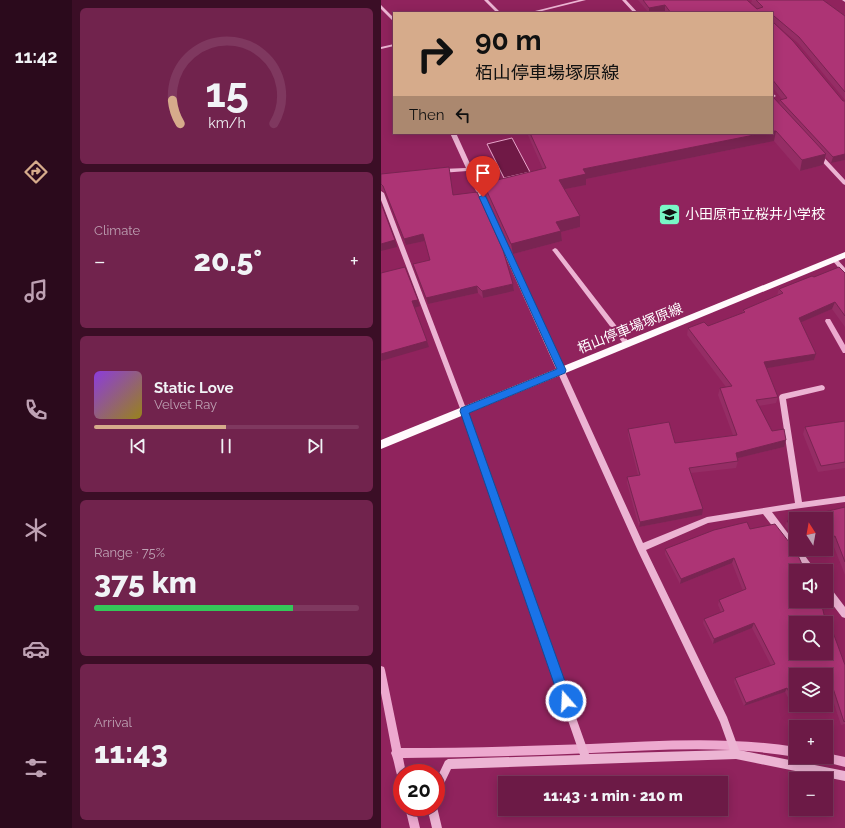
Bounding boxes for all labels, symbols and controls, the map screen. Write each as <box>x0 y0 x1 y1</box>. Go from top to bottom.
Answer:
text: 90 m <box>475 24 541 57</box>
icon: right <box>409 28 461 80</box>
text: 11:42 <box>15 46 57 67</box>
text: 栢山停車場塚原線 <box>475 62 619 83</box>
text: 15 <box>205 68 248 117</box>
icon: left <box>452 104 474 126</box>
text: Then <box>409 106 444 124</box>
text: km/h <box>208 115 245 131</box>
pin <box>466 156 500 197</box>
icon: directions <box>22 158 50 186</box>
icon: arrive <box>472 162 494 184</box>
school or university icon: 小田原市立桜井小学校 <box>657 201 683 227</box>
place label: 小田原市立桜井小学校 <box>685 206 825 222</box>
text: Climate <box>94 223 140 238</box>
text: 20.5° <box>194 243 262 278</box>
text: − <box>94 248 106 274</box>
text: + <box>350 248 359 274</box>
icon: music <box>22 277 50 305</box>
street label: 栢山停車場塚原線 <box>575 300 685 356</box>
text: Static Love <box>154 379 233 397</box>
icon: phone <box>22 396 50 424</box>
text: Velvet Ray <box>154 397 217 412</box>
icon: previous <box>127 435 149 457</box>
icon: pause <box>215 435 237 457</box>
icon: next <box>304 435 326 457</box>
north arrow <box>789 512 833 556</box>
map controls <box>789 512 833 816</box>
icon: climate <box>22 516 50 544</box>
text: Range · 75% <box>94 545 165 560</box>
button: sound <box>789 564 833 608</box>
text: 375 km <box>94 565 197 600</box>
button: search <box>789 616 833 660</box>
icon: car <box>22 635 50 663</box>
button: layers <box>789 668 833 712</box>
position arrow <box>545 680 587 722</box>
text: Arrival <box>94 715 132 730</box>
button: + <box>789 720 833 764</box>
text: 11:43 <box>94 735 168 770</box>
icon: filters <box>22 754 50 782</box>
speed limit sign: 20 <box>393 764 445 816</box>
button: − <box>789 772 833 816</box>
text: 11:43 · 1 min · 210 m <box>543 787 683 805</box>

